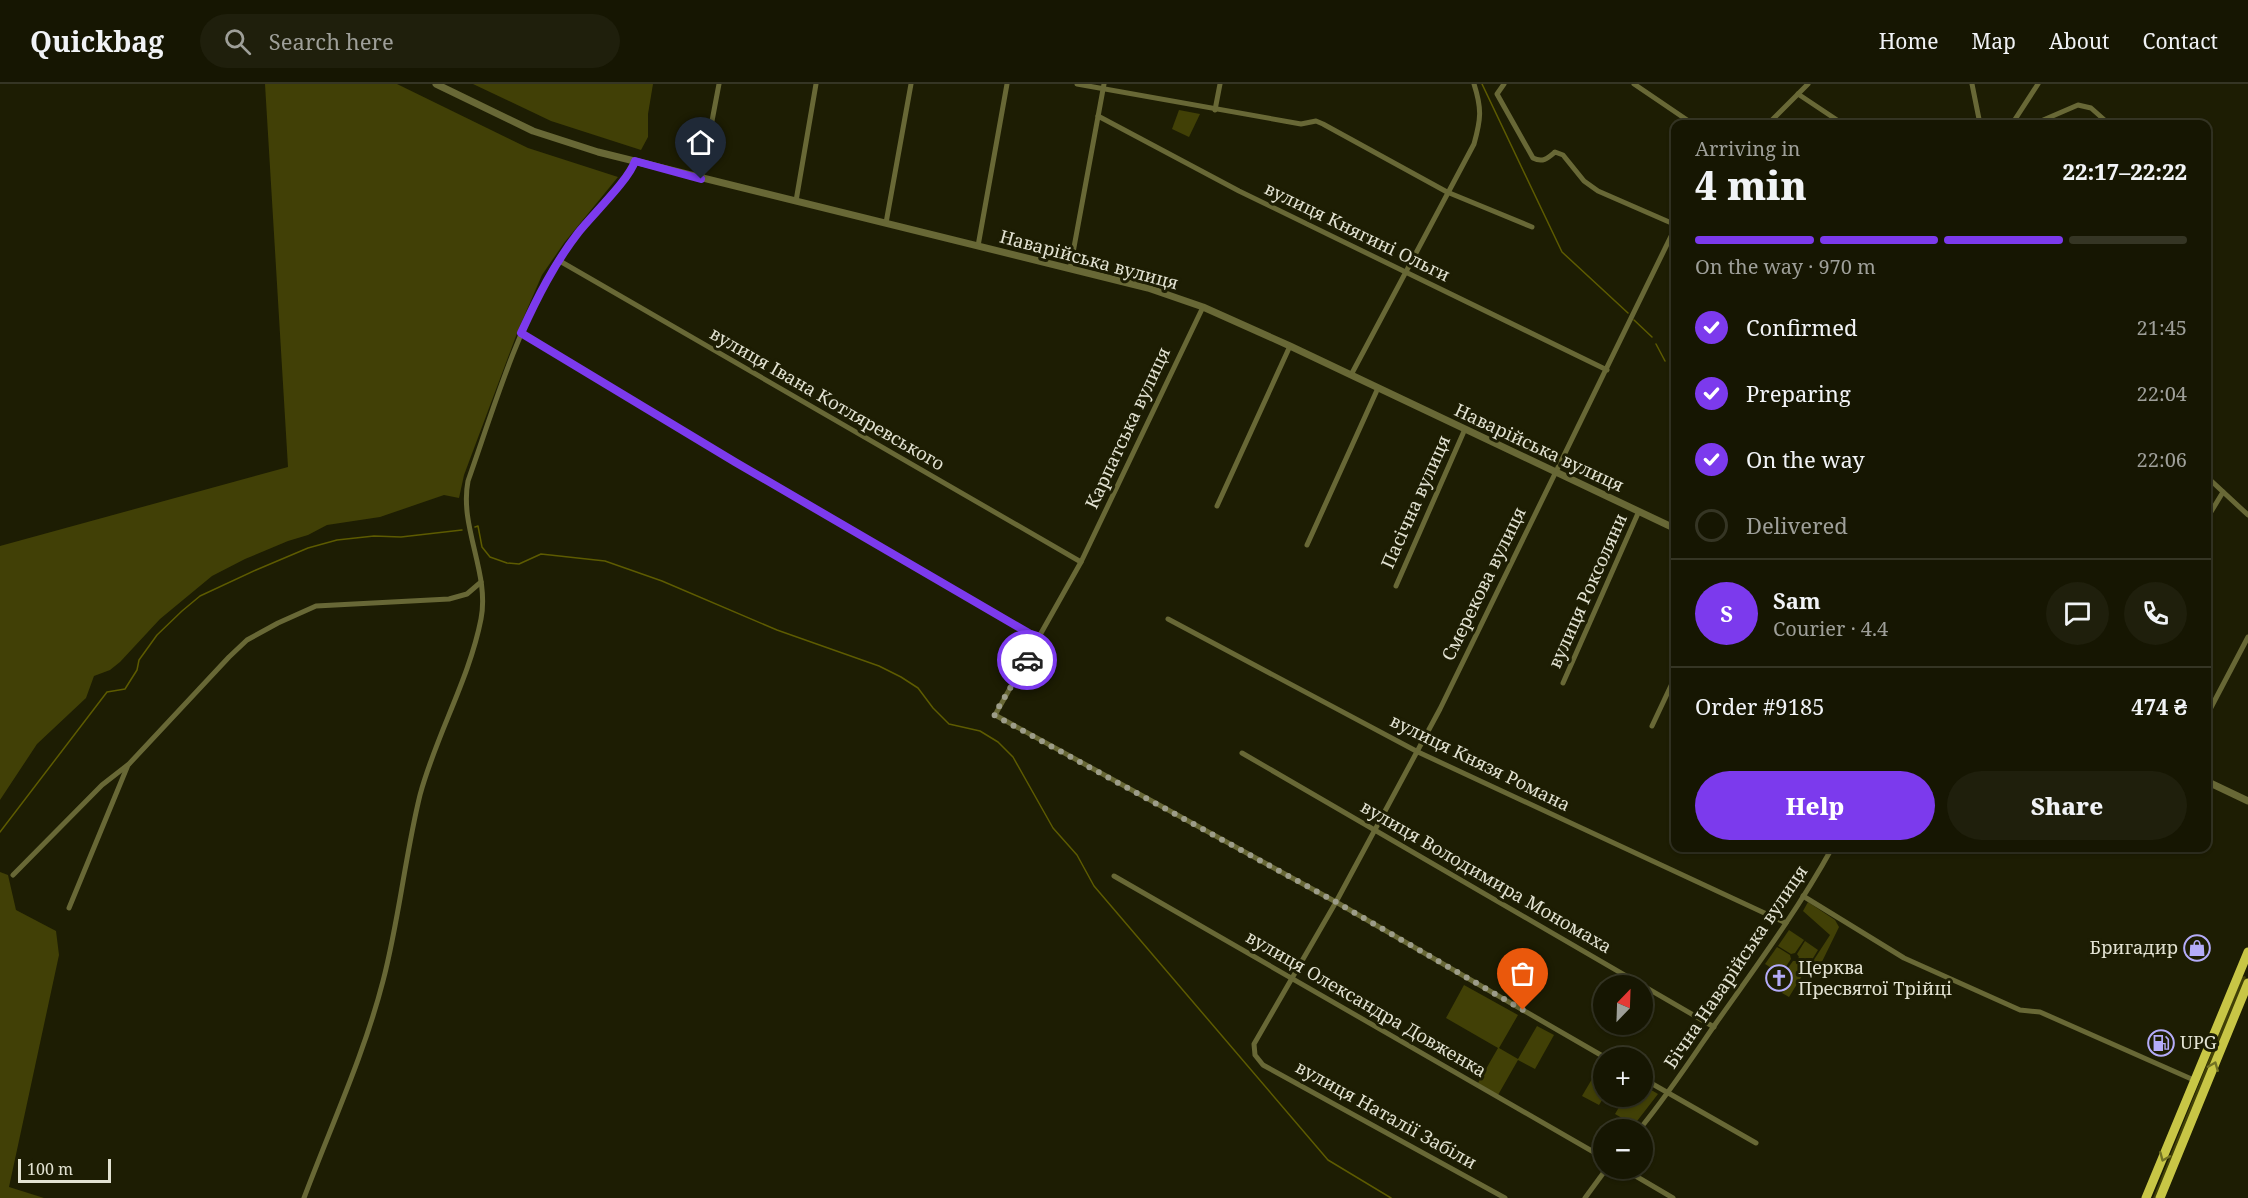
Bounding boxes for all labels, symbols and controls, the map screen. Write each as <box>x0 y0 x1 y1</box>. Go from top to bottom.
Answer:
search box <box>200 14 620 68</box>
text: Quickbag <box>30 22 164 60</box>
icon: search <box>221 25 254 58</box>
text: Search here <box>269 26 394 56</box>
text: Home <box>1879 27 1939 55</box>
text: Map <box>1972 27 2016 55</box>
text: About <box>2049 27 2110 55</box>
text: Contact <box>2143 27 2218 55</box>
pin <box>675 117 726 179</box>
icon: home <box>684 126 717 159</box>
text: Arriving in <box>1695 135 1800 162</box>
text: 22:17–22:22 <box>2063 156 2187 186</box>
text: 4 min <box>1695 158 1807 211</box>
street label: вулиця Княгині Ольги <box>1261 176 1454 287</box>
street label: Наварійська вулиця <box>997 224 1181 294</box>
text: On the way · 970 m <box>1695 253 1876 280</box>
icon: check <box>1695 311 1728 344</box>
text: Confirmed <box>1746 312 1857 342</box>
text: 21:45 <box>2137 314 2187 341</box>
street label: вулиця Івана Котляревського <box>706 321 949 475</box>
street label: Карпатська вулиця <box>1079 343 1175 512</box>
icon: check <box>1695 377 1728 410</box>
text: Preparing <box>1746 378 1851 408</box>
text: 22:04 <box>2137 380 2187 407</box>
street label: Наварійська вулиця <box>1451 397 1628 497</box>
street label: Пасічна вулиця <box>1375 431 1455 572</box>
icon: check <box>1695 443 1728 476</box>
text: On the way <box>1746 444 1865 474</box>
text: 22:06 <box>2137 446 2187 473</box>
street label: Смерекова вулиця <box>1435 503 1531 664</box>
street label: вулиця Роксоляни <box>1542 509 1632 672</box>
text: Delivered <box>1746 510 1848 540</box>
button: chat <box>2046 582 2109 645</box>
button: phone <box>2124 582 2187 645</box>
text: Sam <box>1773 585 1821 615</box>
text: S <box>1720 598 1733 628</box>
text: Courier · 4.4 <box>1773 615 1888 642</box>
courier <box>997 630 1057 690</box>
icon: car <box>1011 644 1044 677</box>
text: Order #9185 <box>1695 691 1825 721</box>
text: 474 ₴ <box>2131 691 2187 721</box>
street label: вулиця Князя Романа <box>1386 708 1574 816</box>
button: Help <box>1695 771 1935 840</box>
button: Share <box>1947 771 2187 840</box>
street label: вулиця Володимира Мономаха <box>1357 794 1616 958</box>
street label: Бічна Наварійська вулиця <box>1658 860 1812 1073</box>
street label: вулиця Олександра Довженка <box>1242 924 1491 1082</box>
shop icon: Бригадир <box>2182 933 2212 963</box>
place label: Бригадир <box>2090 935 2178 959</box>
pin <box>1497 948 1548 1010</box>
place label: Церква Пресвятої Трійці <box>1798 955 1952 1000</box>
icon: bag <box>1506 957 1539 990</box>
church icon: Церква Пресвятої Трійці <box>1764 963 1794 993</box>
north arrow <box>1593 975 1653 1035</box>
map controls <box>1593 975 1653 1179</box>
fuel station icon: UPG <box>2146 1028 2176 1058</box>
place label: UPG <box>2180 1030 2217 1054</box>
button: + <box>1593 1047 1653 1107</box>
street label: вулиця Наталії Забіли <box>1292 1054 1481 1174</box>
one-way arrow <box>2207 1062 2219 1073</box>
button: − <box>1593 1119 1653 1179</box>
one-way arrow <box>2159 1151 2171 1162</box>
scale bar <box>18 1156 111 1184</box>
text: 100 m <box>27 1158 73 1180</box>

